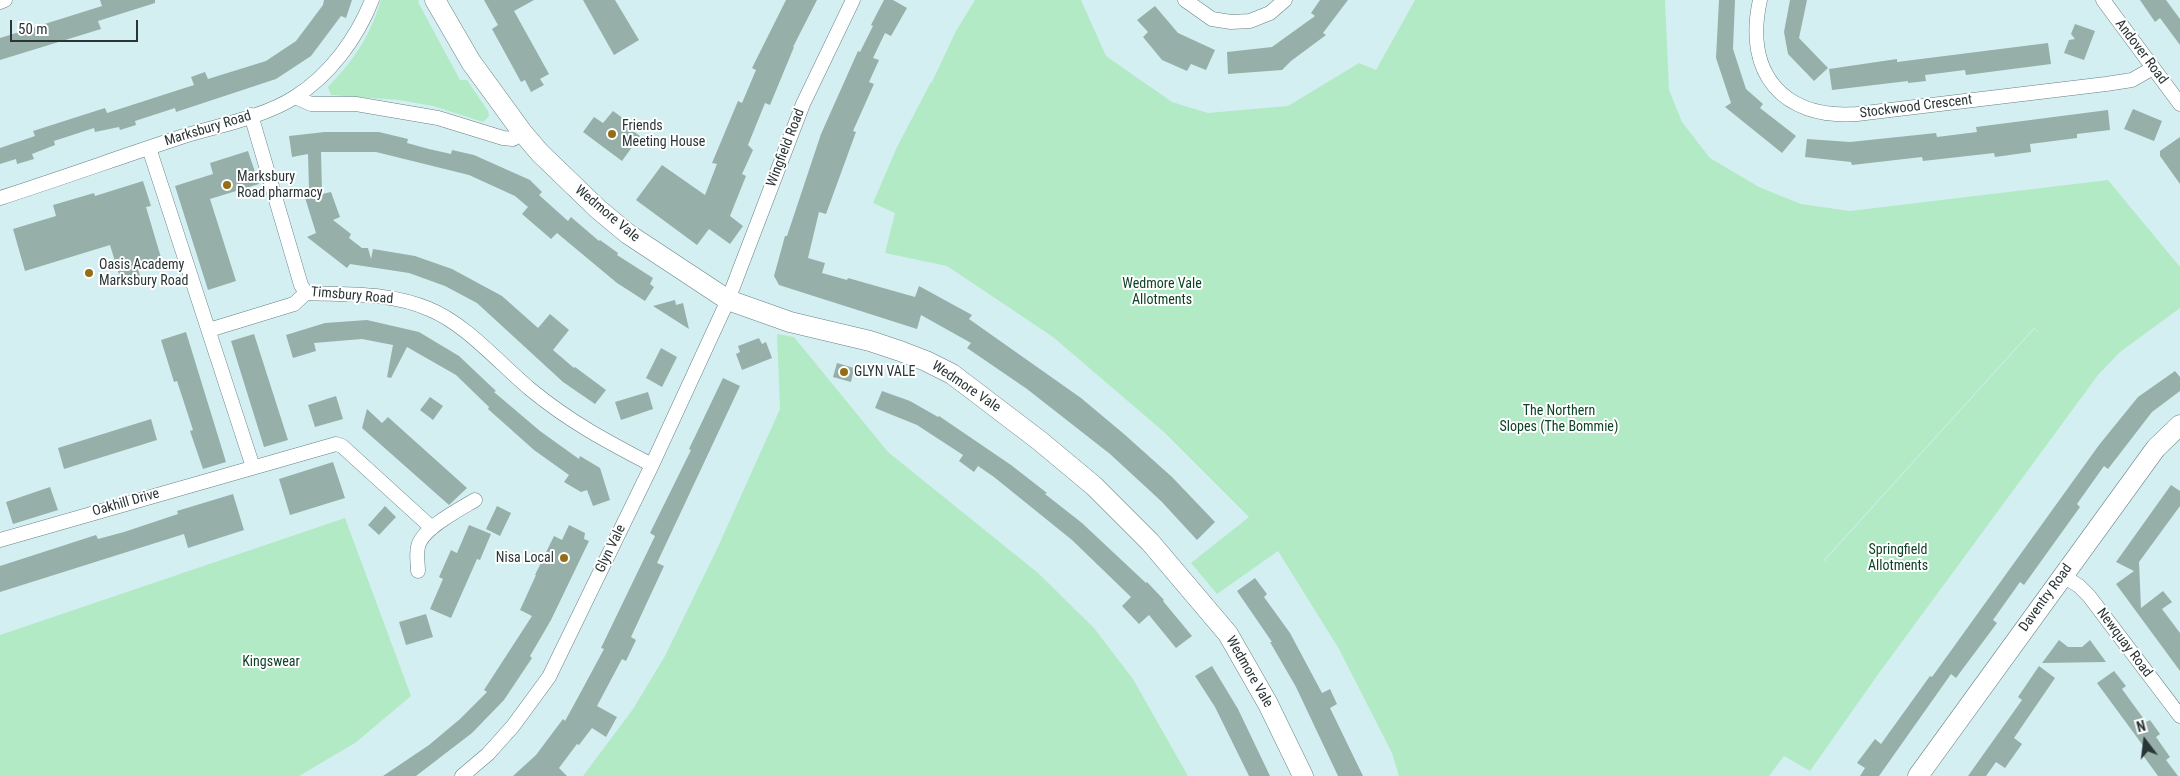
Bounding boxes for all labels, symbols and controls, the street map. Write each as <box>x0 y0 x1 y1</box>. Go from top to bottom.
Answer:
scale bar <box>12 10 140 42</box>
street label: Andover Road <box>2111 16 2171 88</box>
text: 50 m <box>18 20 48 38</box>
street label: Stockwood Crescent <box>1859 92 1973 122</box>
street label: Wingfield Road <box>763 106 809 190</box>
street label: Marksbury Road <box>163 108 253 150</box>
place label: Friends Meeting House <box>622 118 705 150</box>
marker: Friends Meeting House <box>606 128 618 140</box>
place label: Marksbury Road pharmacy <box>237 169 323 202</box>
marker: Marksbury Road pharmacy <box>221 179 233 191</box>
street label: Wedmore Vale <box>571 182 643 246</box>
place label: Oasis Academy Marksbury Road <box>99 257 188 290</box>
marker: Oasis Academy Marksbury Road <box>83 267 95 279</box>
park label: Wedmore Vale Allotments <box>1122 276 1202 308</box>
street label: Timsbury Road <box>310 284 394 308</box>
street label: Wedmore Vale <box>928 358 1004 416</box>
place label: GLYN VALE <box>854 364 916 380</box>
marker: GLYN VALE <box>838 366 850 378</box>
park label: The Northern Slopes (The Bommie) <box>1500 403 1618 436</box>
street label: Oakhill Drive <box>91 485 161 521</box>
street label: Glyn Vale <box>592 522 630 576</box>
park label: Springfield Allotments <box>1868 542 1928 574</box>
place label: Nisa Local <box>496 550 554 566</box>
marker: Nisa Local <box>558 552 570 564</box>
street label: Daventry Road <box>2016 561 2076 635</box>
street label: Newquay Road <box>2093 605 2155 681</box>
street label: Wedmore Vale <box>1222 633 1276 711</box>
park label: Kingswear <box>242 654 300 670</box>
north arrow <box>2120 716 2170 766</box>
text: N <box>2135 718 2147 735</box>

